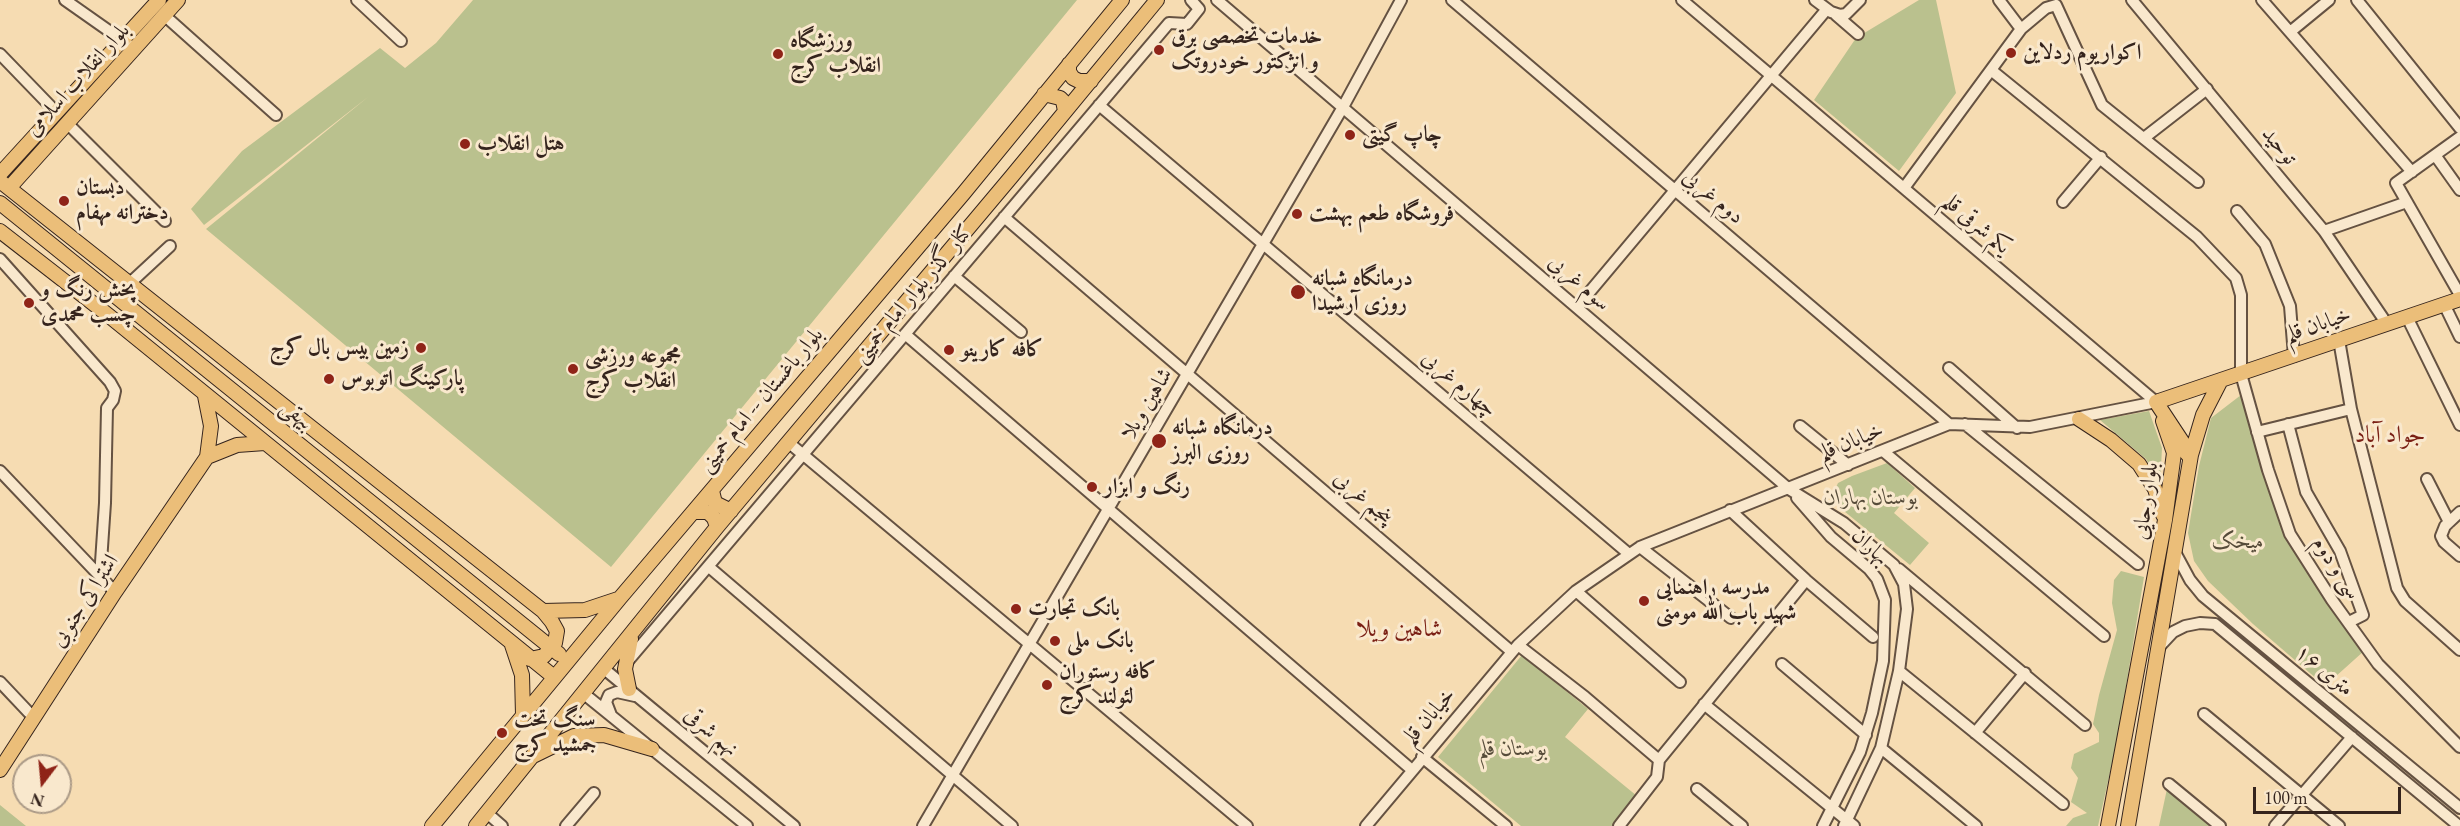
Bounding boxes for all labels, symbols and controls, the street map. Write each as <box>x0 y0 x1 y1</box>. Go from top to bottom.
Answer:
street label: بلوار انقلاب اسلامی <box>20 18 136 142</box>
place label: خدمات تخصصی برق و انژکتور خودروتک <box>1171 24 1322 76</box>
place label: ورزشگاه انقلاب کرج <box>790 28 881 80</box>
place label: اکواریوم ردلاین <box>2023 40 2142 66</box>
marker: خدمات تخصصی برق و انژکتور خودروتک <box>1152 43 1166 57</box>
marker: اکواریوم ردلاین <box>2004 46 2018 60</box>
marker: ورزشگاه انقلاب کرج <box>771 47 785 61</box>
street label: توحید <box>2255 121 2303 171</box>
place label: چاپ گیتی <box>1362 122 1442 148</box>
marker: چاپ گیتی <box>1343 128 1357 142</box>
place label: هتل انقلاب <box>477 131 565 157</box>
marker: هتل انقلاب <box>458 137 472 151</box>
street label: دوم غربی <box>1677 164 1749 230</box>
place label: دبستان دخترانه مهفام <box>76 175 169 226</box>
street label: یکم شرقی قلم <box>1937 188 2015 260</box>
marker: دبستان دخترانه مهفام <box>57 194 71 208</box>
place label: فروشگاه طعم بهشت <box>1309 201 1454 227</box>
marker: فروشگاه طعم بهشت <box>1290 207 1304 221</box>
street label: کنار گذر بلوار امام خمینی <box>847 219 979 369</box>
street label: سوم غربی <box>1543 249 1615 317</box>
place label: درمانگاه شبانه روزی آرشیدا <box>1312 266 1413 318</box>
place label: پخش رنگ و چسب محمدی <box>41 277 136 328</box>
marker: درمانگاه شبانه روزی آرشیدا <box>1289 283 1307 301</box>
marker: پخش رنگ و چسب محمدی <box>22 296 36 310</box>
street label: خیابان قلم <box>2281 301 2355 349</box>
street label: بلوار باغستان -- امام خمینی <box>693 322 829 478</box>
place label: زمین بیس بال کرج <box>269 335 409 361</box>
place label: کافه کارینو <box>961 337 1043 363</box>
marker: زمین بیس بال کرج <box>414 341 428 355</box>
place label: مجموعه ورزشی انقلاب کرج <box>585 343 681 394</box>
marker: کافه کارینو <box>942 343 956 357</box>
street label: چهارم غربی <box>1416 345 1502 423</box>
marker: مجموعه ورزشی انقلاب کرج <box>566 362 580 376</box>
street label: شاهین ویلا <box>1115 363 1179 445</box>
place label: پارکینگ اتوبوس <box>341 366 463 392</box>
marker: پارکینگ اتوبوس <box>322 372 336 386</box>
street label: بیهقی <box>275 394 319 436</box>
place label: درمانگاه شبانه روزی البرز <box>1172 415 1273 466</box>
street label: خیابان قلم <box>1814 417 1888 467</box>
district label: جواد آباد <box>2355 421 2425 449</box>
marker: درمانگاه شبانه روزی البرز <box>1150 432 1168 450</box>
street label: بلوار رجایی <box>2127 461 2165 541</box>
street label: پنجم غربی <box>1328 465 1398 531</box>
place label: رنگ و ابزار <box>1104 474 1190 500</box>
marker: رنگ و ابزار <box>1085 480 1099 494</box>
park label: بوستان بهاران <box>1824 485 1918 511</box>
street label: بهاران <box>1845 523 1895 571</box>
park label: میخک <box>2212 529 2264 555</box>
street label: سی و دوم <box>2306 532 2366 604</box>
street label: اشتراکی جنوبی <box>45 550 125 652</box>
place label: مدرسه راهنمایی شهید باب الله مومنی <box>1656 575 1796 626</box>
marker: مدرسه راهنمایی شهید باب الله مومنی <box>1637 594 1651 608</box>
place label: بانک تجارت <box>1028 596 1120 622</box>
marker: بانک تجارت <box>1009 602 1023 616</box>
district label: شاهین ویلا <box>1356 615 1442 643</box>
place label: بانک ملی <box>1067 628 1134 654</box>
marker: بانک ملی <box>1048 634 1062 648</box>
street label: ۱۶ متری <box>2289 639 2359 703</box>
place label: کافه رستوران لئولند کرج <box>1059 659 1156 710</box>
marker: کافه رستوران لئولند کرج <box>1040 678 1054 692</box>
street label: خیابان قلم <box>1397 683 1461 751</box>
street label: نهم شرقی <box>678 702 744 762</box>
place label: سنگ تخت جمشید کرج <box>514 707 597 758</box>
marker: سنگ تخت جمشید کرج <box>495 726 509 740</box>
park label: بوستان قلم <box>1479 736 1547 762</box>
north arrow <box>12 754 72 814</box>
scale bar <box>2256 775 2404 813</box>
text: 100 m <box>2264 786 2308 809</box>
text: N <box>28 788 47 812</box>

